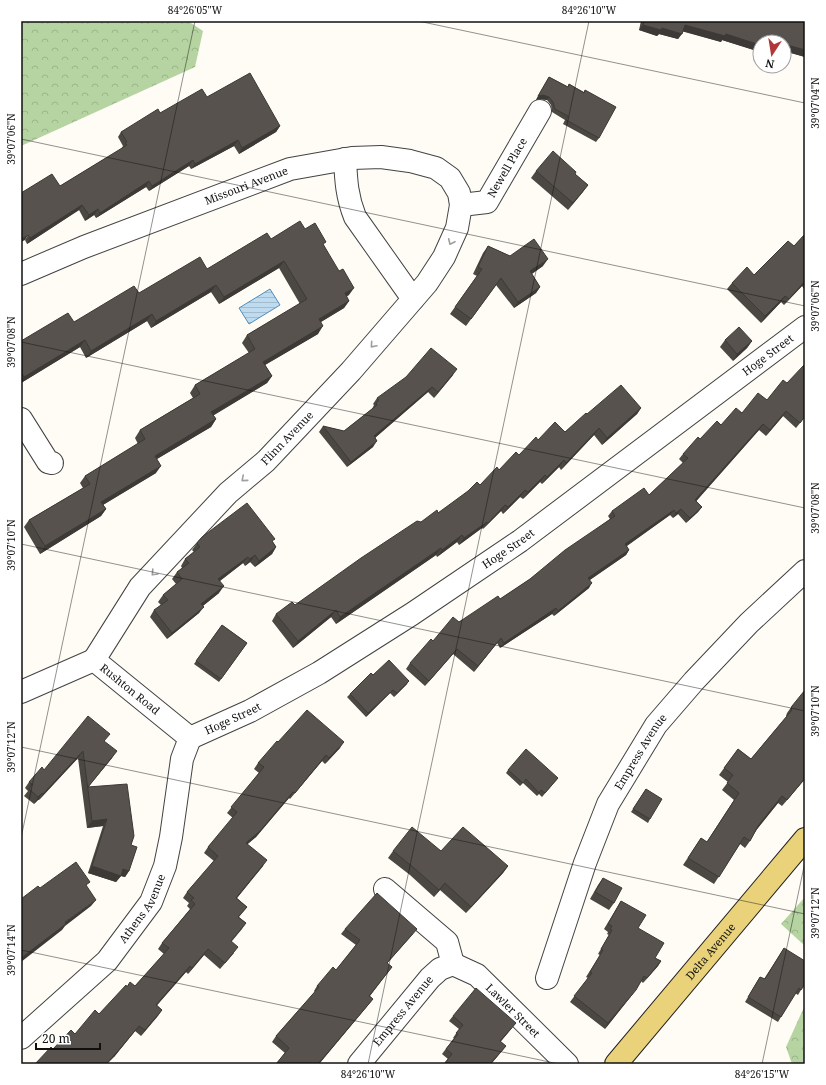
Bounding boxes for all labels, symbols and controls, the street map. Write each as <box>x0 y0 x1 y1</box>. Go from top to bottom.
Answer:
text: 84°26'05"W <box>168 3 223 17</box>
text: 84°26'10"W <box>562 3 617 17</box>
north arrow <box>752 34 792 74</box>
text: N <box>764 56 776 73</box>
text: 39°07'04"N <box>808 77 822 129</box>
text: 39°07'06"N <box>4 113 18 165</box>
street label: Newell Place <box>483 135 530 200</box>
street label: Missouri Avenue <box>202 162 290 208</box>
one-way arrow <box>447 238 455 245</box>
text: 39°07'06"N <box>808 280 822 332</box>
text: 39°07'08"N <box>4 316 18 368</box>
street label: Hoge Street <box>739 330 796 379</box>
one-way arrow <box>370 341 377 348</box>
street label: Flinn Avenue <box>257 407 316 468</box>
one-way arrow <box>241 475 249 482</box>
text: 39°07'08"N <box>808 482 822 534</box>
text: 39°07'10"N <box>4 519 18 571</box>
street label: Hoge Street <box>479 525 537 572</box>
one-way arrow <box>151 568 158 576</box>
street label: Rushton Road <box>97 660 163 718</box>
text: 39°07'10"N <box>808 685 822 737</box>
street label: Hoge Street <box>202 698 264 738</box>
street label: Empress Avenue <box>610 710 670 792</box>
text: 39°07'12"N <box>4 721 18 773</box>
street label: Athens Avenue <box>115 872 168 946</box>
text: 39°07'12"N <box>808 887 822 939</box>
street label: Delta Avenue <box>682 920 738 983</box>
text: 39°07'14"N <box>4 924 18 976</box>
street label: Empress Avenue <box>369 972 436 1049</box>
street label: Lawler Street <box>483 980 544 1040</box>
scale bar <box>36 1025 100 1051</box>
text: 20 m <box>42 1030 70 1047</box>
text: 84°26'10"W <box>341 1067 396 1081</box>
text: 84°26'15"W <box>735 1067 790 1081</box>

